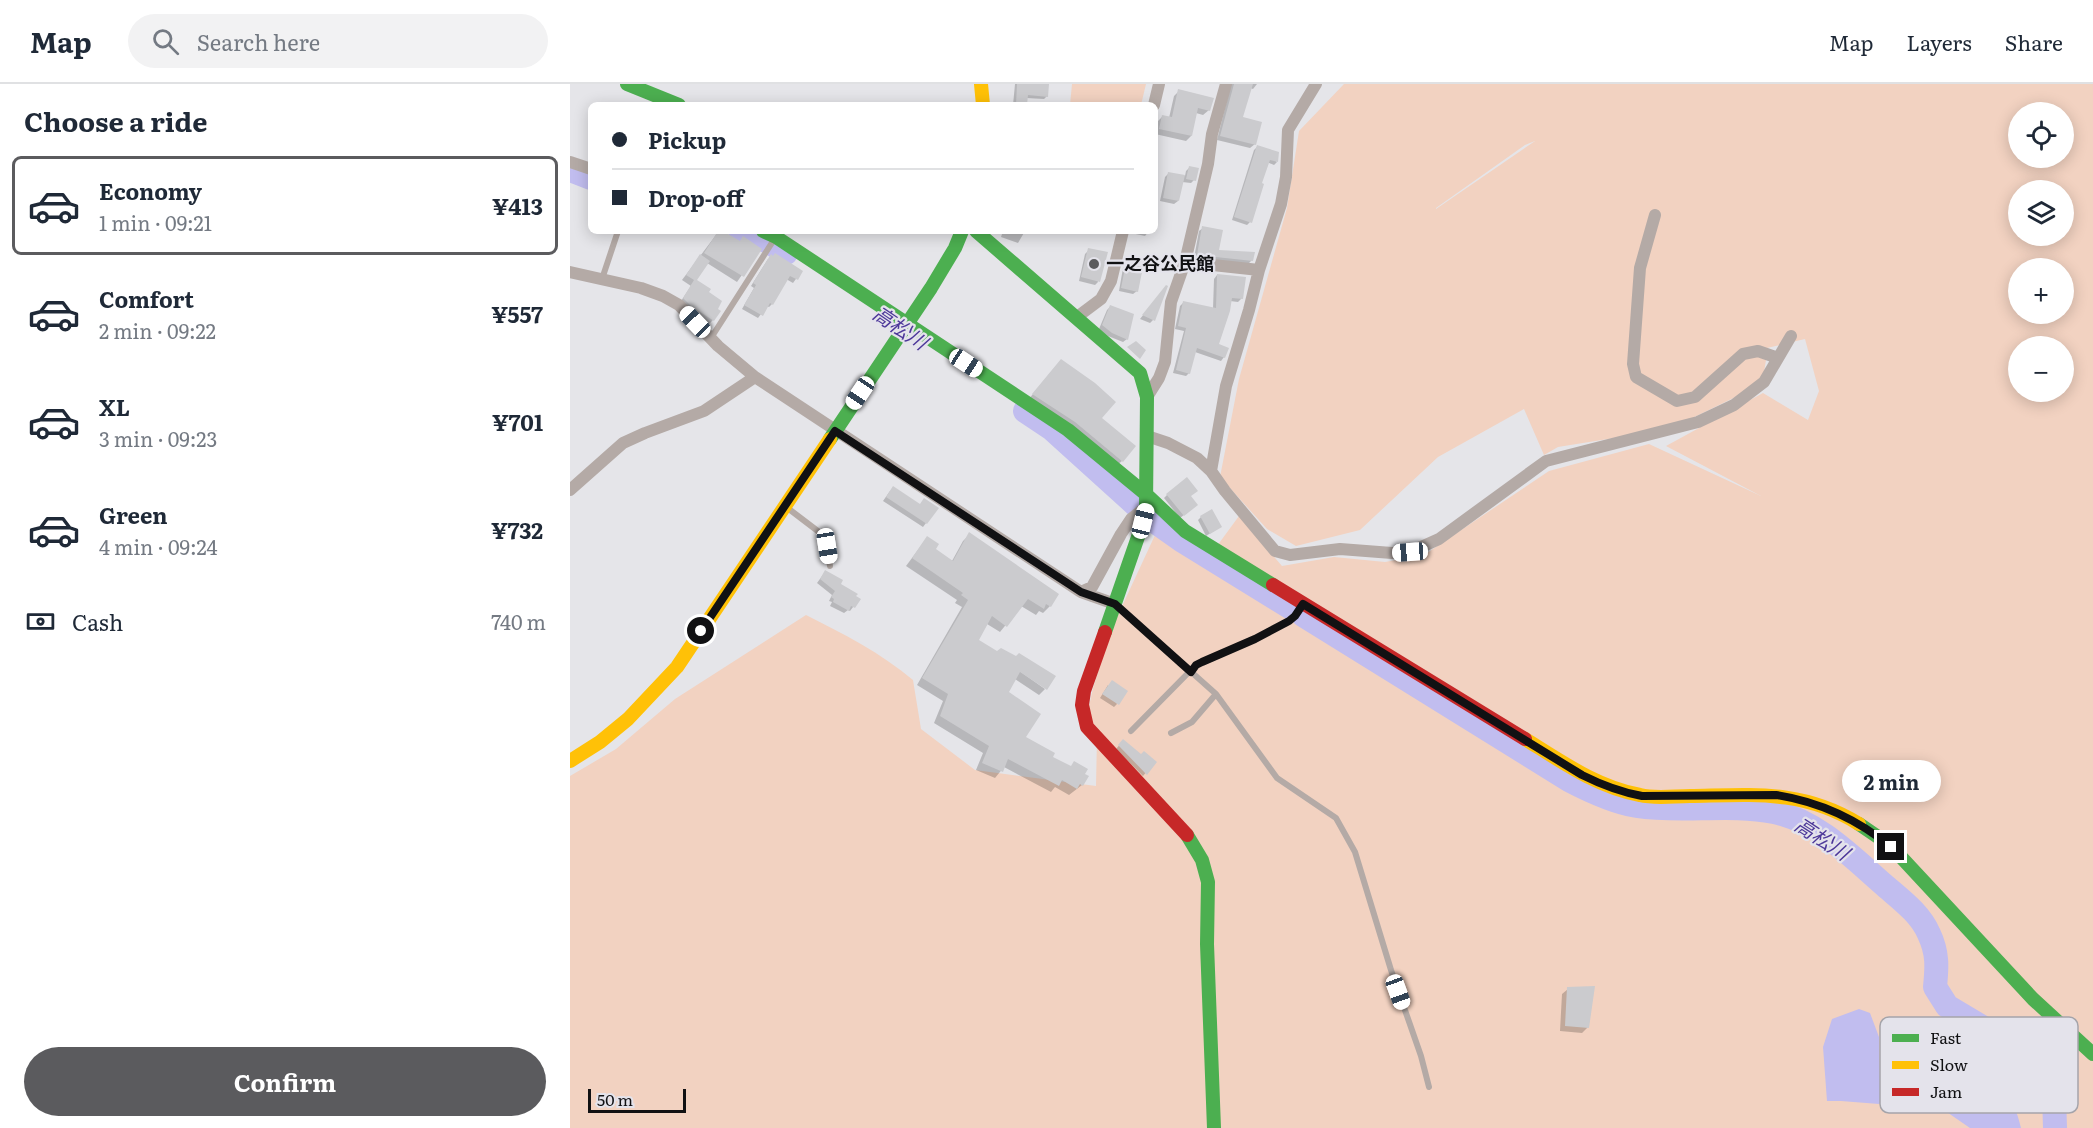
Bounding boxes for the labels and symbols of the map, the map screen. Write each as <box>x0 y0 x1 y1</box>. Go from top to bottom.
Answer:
place label: 一之谷公民館 <box>1106 249 1214 276</box>
marker: 一之谷公民館 <box>1087 257 1101 271</box>
water label: 高松川 <box>868 297 936 357</box>
car <box>676 303 714 341</box>
car <box>946 346 986 380</box>
car <box>842 373 878 413</box>
car <box>1130 501 1156 541</box>
car <box>815 527 839 565</box>
car <box>1391 542 1429 562</box>
route start <box>687 617 714 644</box>
callout: 2 min <box>1842 760 1940 802</box>
water label: 高松川 <box>1790 808 1858 867</box>
route end <box>1877 833 1904 860</box>
car <box>1383 972 1413 1012</box>
legend <box>1880 1017 2078 1113</box>
text: Fast <box>1930 1025 1962 1049</box>
text: Slow <box>1930 1052 1968 1076</box>
text: Jam <box>1930 1079 1963 1103</box>
scale bar <box>588 1086 686 1114</box>

